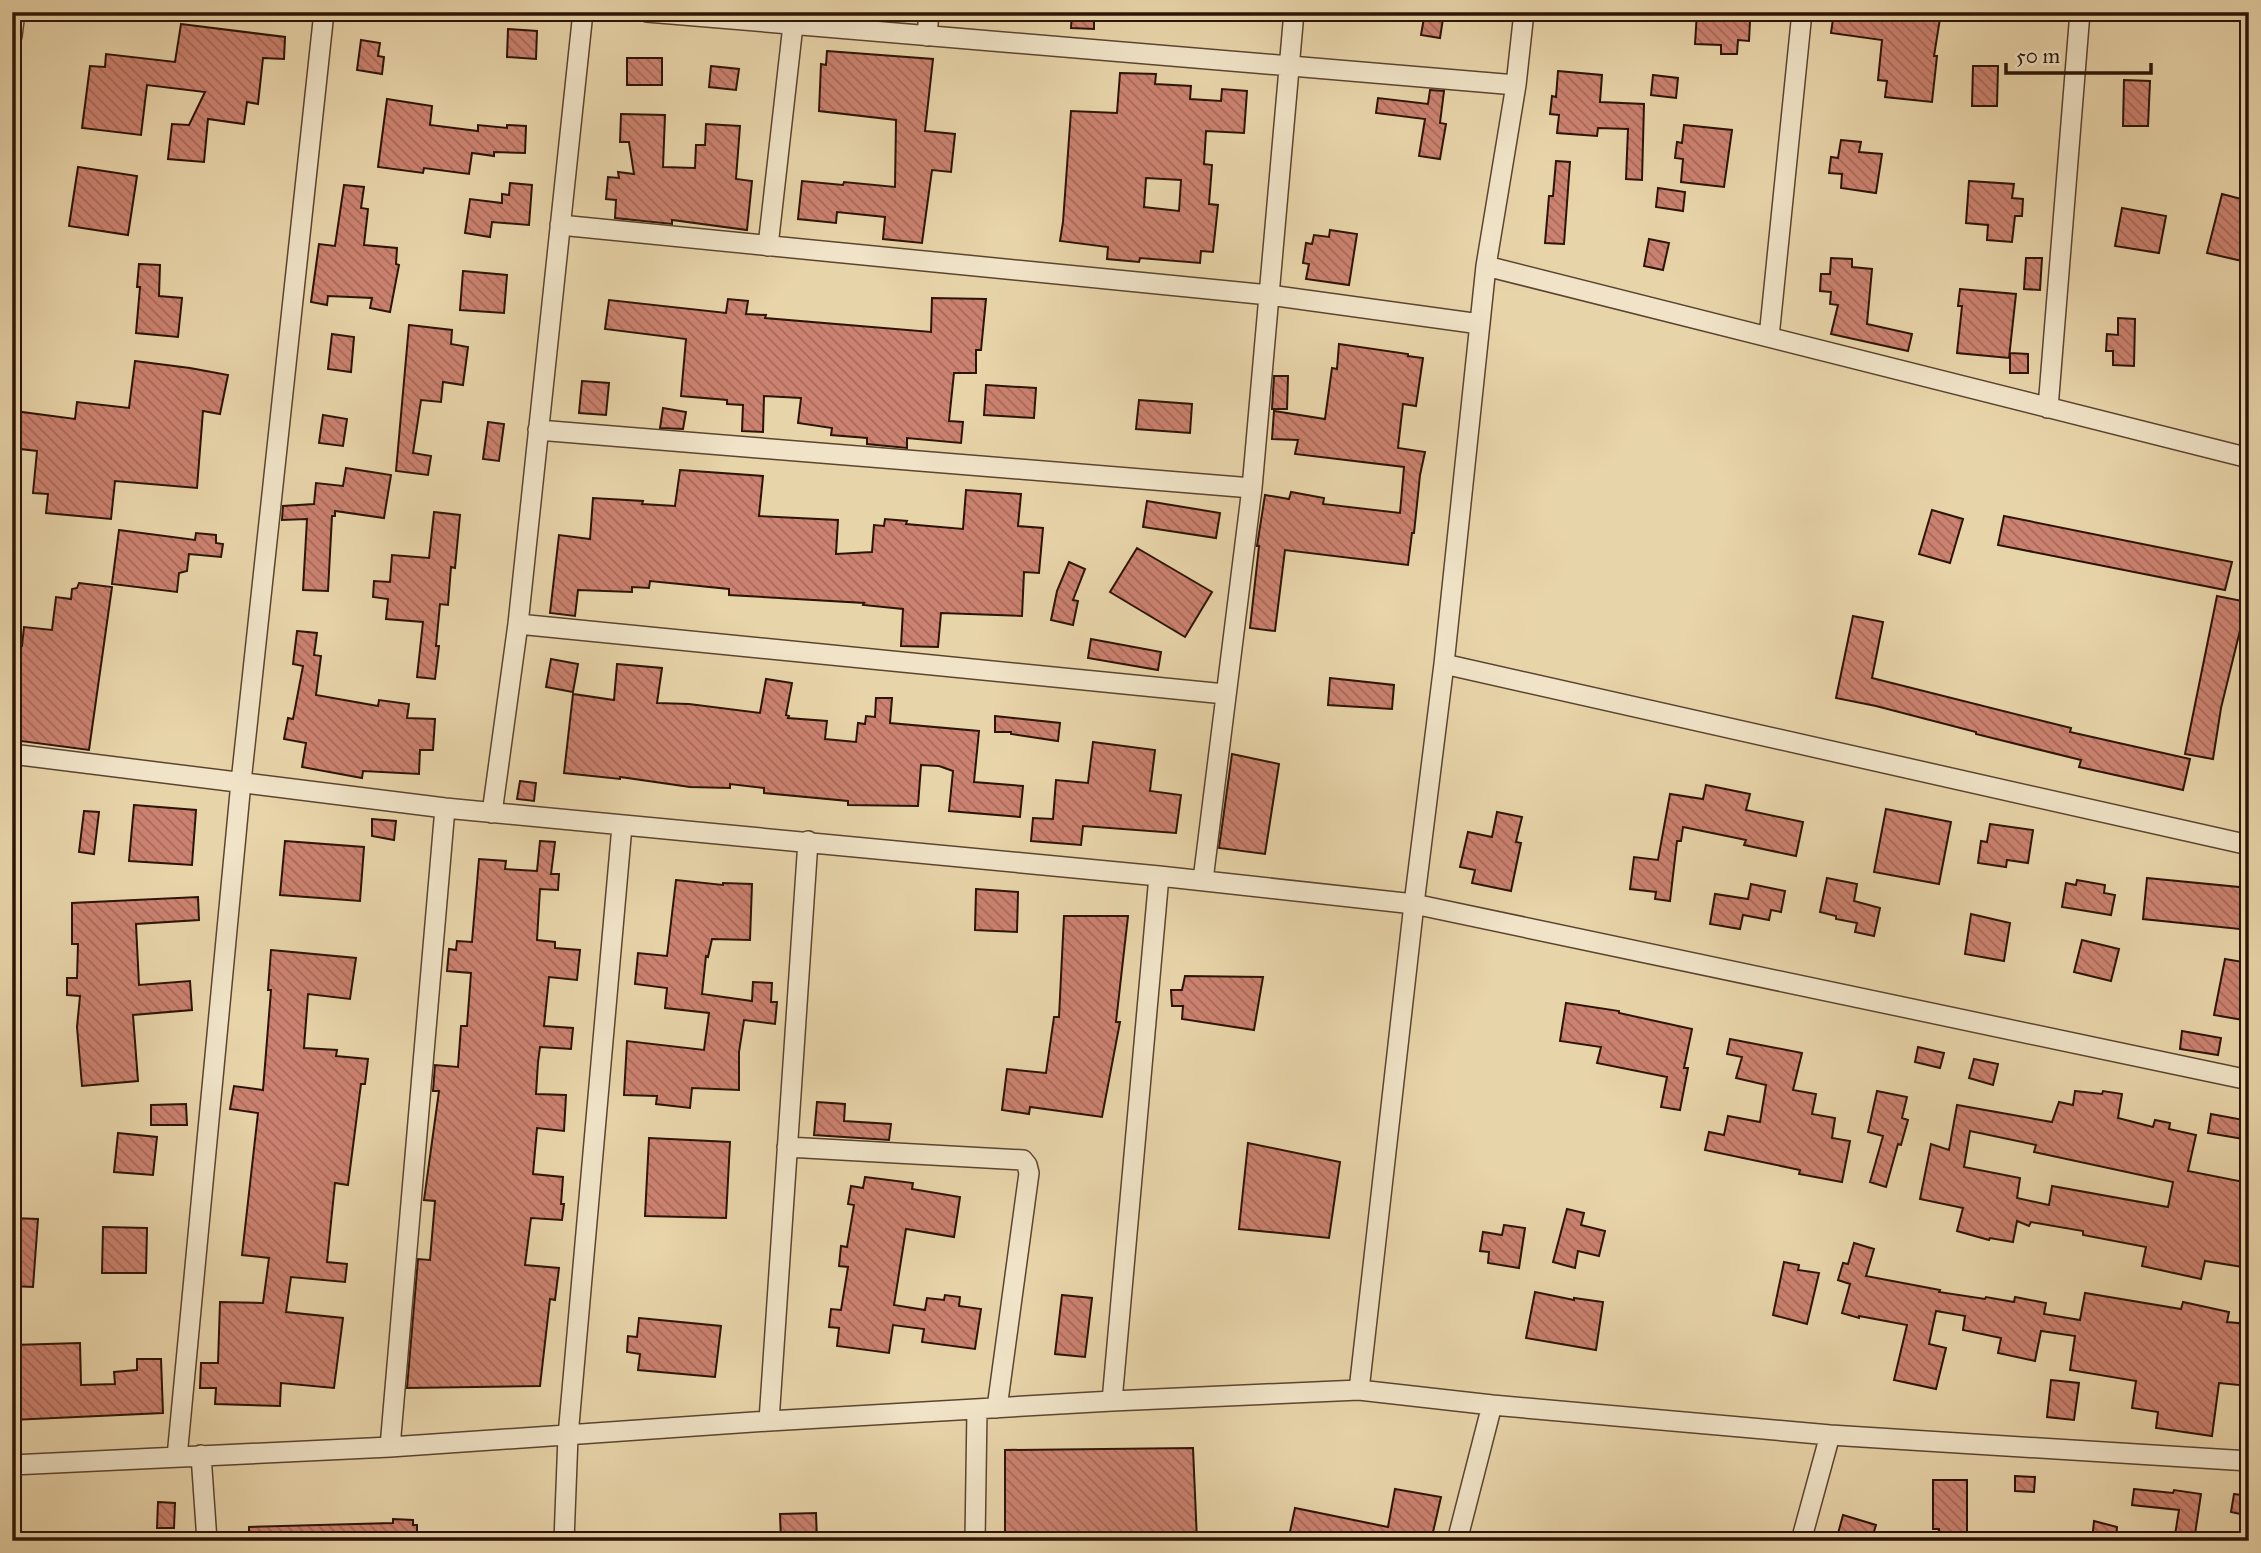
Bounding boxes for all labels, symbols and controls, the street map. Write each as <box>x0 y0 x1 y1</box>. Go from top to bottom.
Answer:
scale bar <box>2006 32 2151 76</box>
text: 50 m <box>2016 43 2061 69</box>

